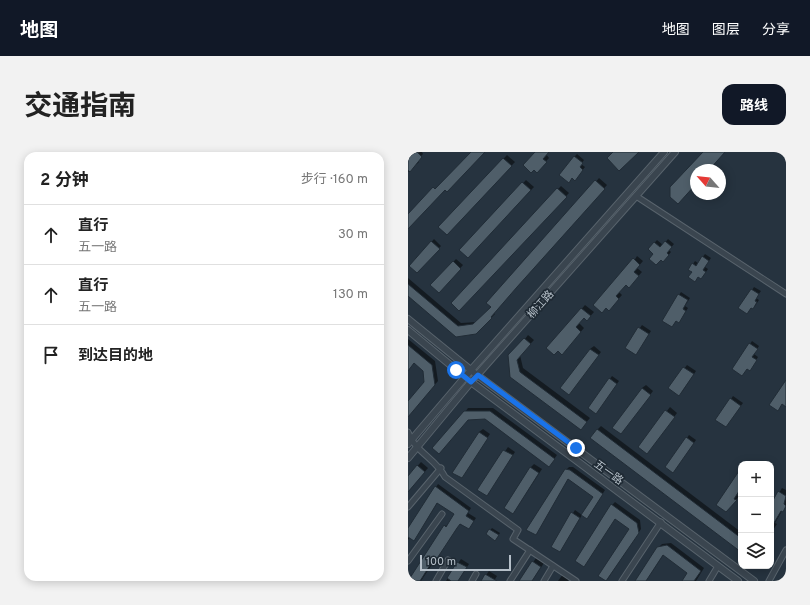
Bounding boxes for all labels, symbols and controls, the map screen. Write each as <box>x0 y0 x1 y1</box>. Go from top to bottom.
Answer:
text: 地图 <box>20 19 58 43</box>
text: 地图 <box>662 22 690 39</box>
text: 图层 <box>712 22 740 39</box>
text: 分享 <box>762 22 790 39</box>
button: 路线 <box>722 84 786 125</box>
text: 交通指南 <box>24 90 136 126</box>
north arrow <box>690 164 726 200</box>
text: 2 分钟 <box>40 170 89 192</box>
text: 步行 · 160 m <box>301 172 368 188</box>
text: 直行 <box>78 217 108 236</box>
icon: ahead <box>40 224 62 246</box>
text: 30 m <box>338 227 368 243</box>
text: 五一路 <box>78 240 117 256</box>
text: 直行 <box>78 277 108 296</box>
icon: ahead <box>40 284 62 306</box>
text: 130 m <box>333 287 368 303</box>
street label: 柳江路 <box>525 288 557 322</box>
text: 五一路 <box>78 300 117 316</box>
icon: arrive <box>40 344 62 366</box>
text: 到达目的地 <box>78 347 153 366</box>
route start <box>447 361 465 379</box>
route end <box>567 439 585 457</box>
street label: 五一路 <box>591 457 626 488</box>
map controls <box>738 461 774 569</box>
button: + <box>738 461 774 497</box>
button: − <box>738 497 774 533</box>
button: layers <box>738 533 774 569</box>
scale bar <box>420 553 511 572</box>
text: 100 m <box>426 555 456 569</box>

